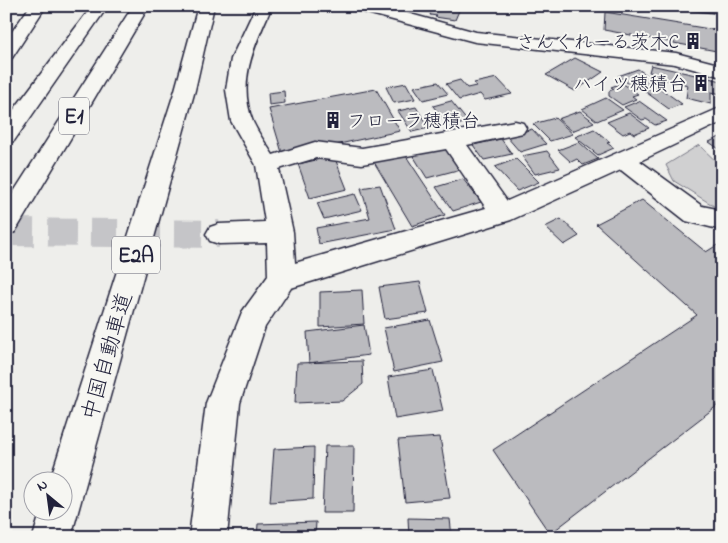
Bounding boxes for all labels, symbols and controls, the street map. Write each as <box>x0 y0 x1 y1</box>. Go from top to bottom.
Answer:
place label: さんくれーる茨木C <box>517 30 679 57</box>
building icon: さんくれーる茨木C <box>683 31 703 51</box>
place label: ハイツ穂積台 <box>573 72 687 99</box>
building icon: ハイツ穂積台 <box>691 73 711 93</box>
road number: E1 <box>59 98 89 134</box>
place label: フローラ穂積台 <box>347 109 480 136</box>
building icon: フローラ穂積台 <box>323 110 343 130</box>
road number: E2A <box>112 236 160 274</box>
street label: 中国自動車道 <box>75 289 142 425</box>
north arrow <box>22 470 72 520</box>
text: N <box>33 474 52 497</box>

